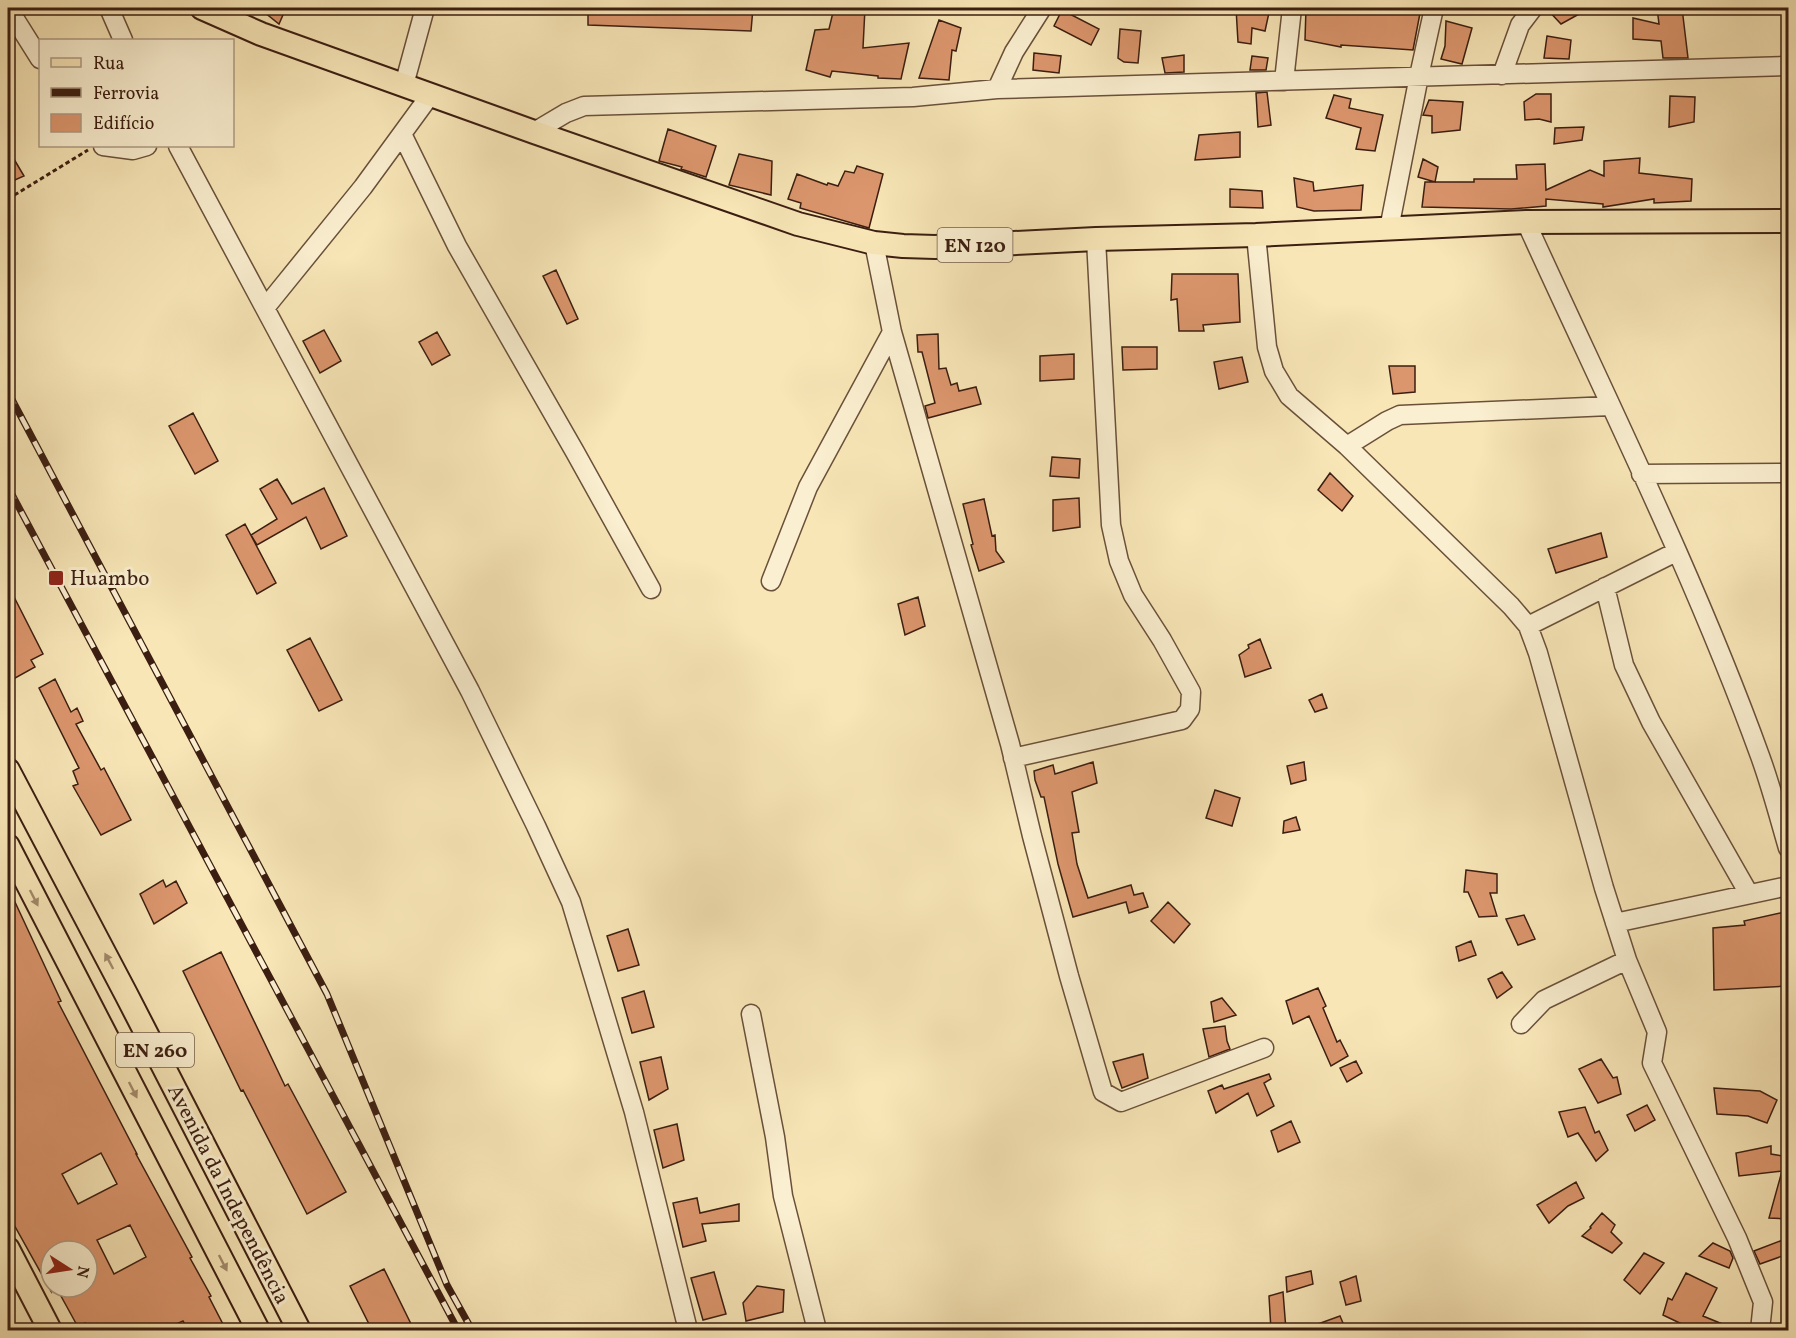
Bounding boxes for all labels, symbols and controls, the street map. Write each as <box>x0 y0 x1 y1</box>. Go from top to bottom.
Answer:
legend <box>39 39 234 147</box>
text: Rua <box>93 52 124 77</box>
text: Ferrovia <box>93 82 159 107</box>
text: Edifício <box>93 112 154 137</box>
road number: EN 120 <box>938 228 1012 262</box>
place label: Huambo <box>70 565 149 594</box>
marker: Huambo <box>47 569 65 587</box>
one-way arrow <box>29 890 39 907</box>
one-way arrow <box>104 952 114 969</box>
road number: EN 260 <box>116 1033 194 1067</box>
street label: Avenida da Independência <box>160 1080 296 1310</box>
one-way arrow <box>128 1082 138 1099</box>
north arrow <box>39 1239 99 1299</box>
one-way arrow <box>218 1255 228 1272</box>
text: N <box>70 1264 94 1280</box>

